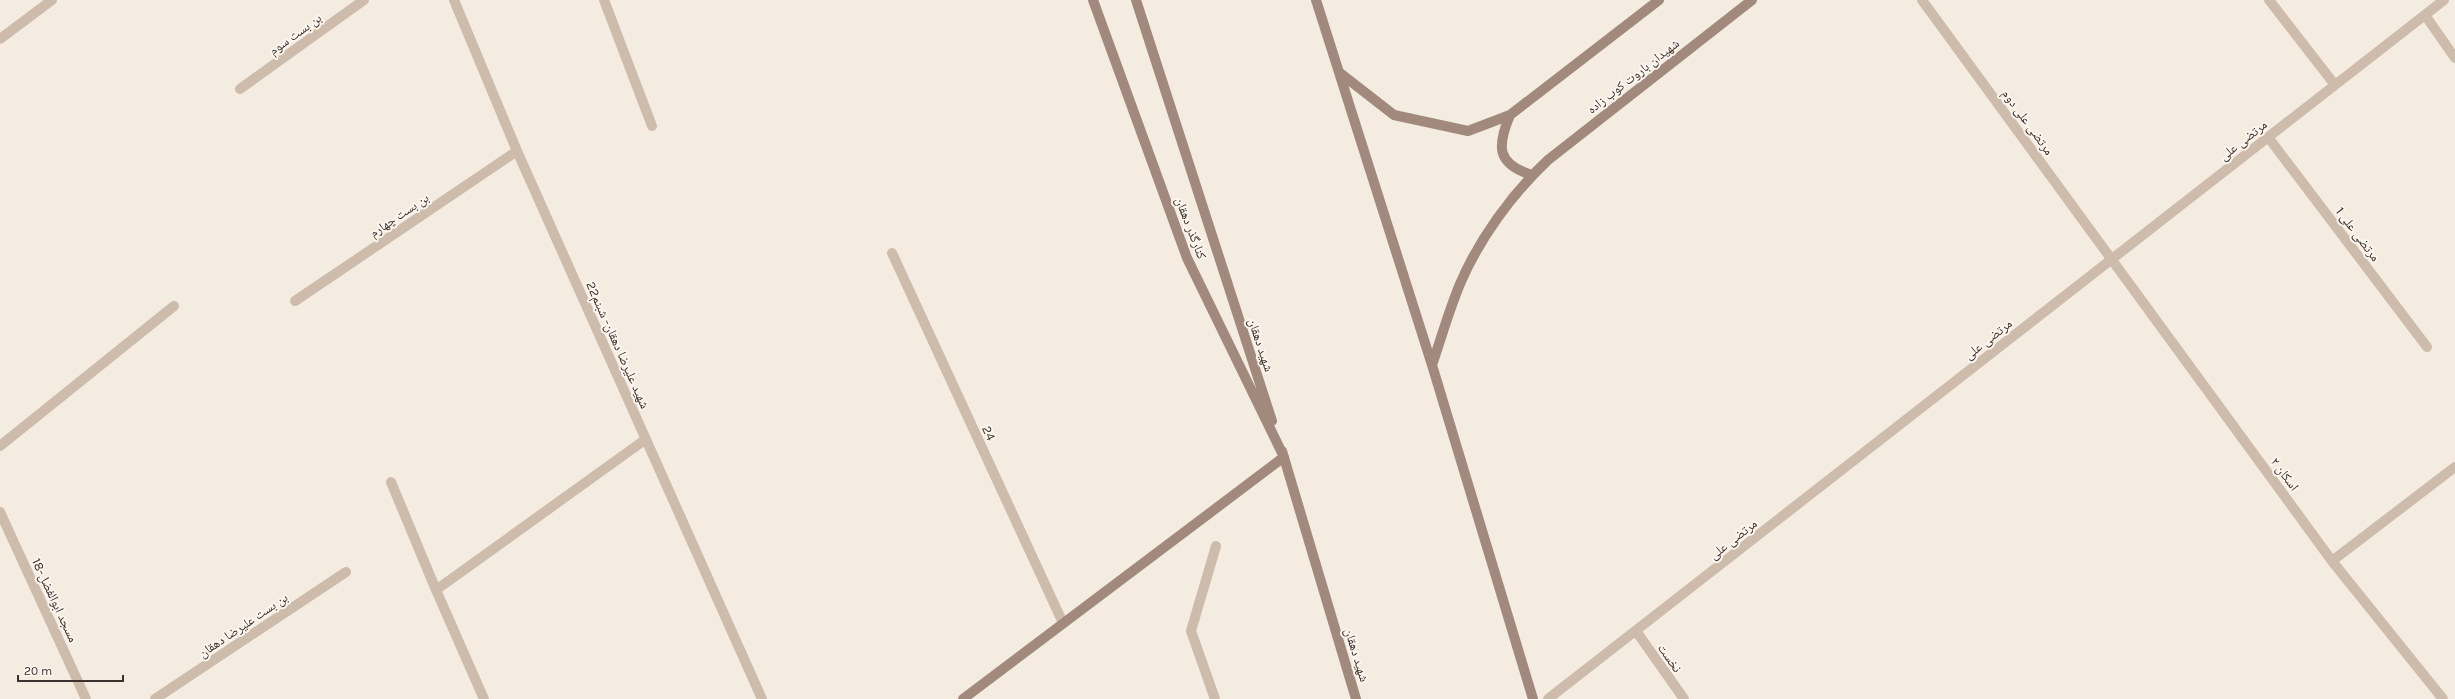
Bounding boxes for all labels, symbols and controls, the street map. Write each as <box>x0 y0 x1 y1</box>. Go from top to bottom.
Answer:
street label: بن بست سوم <box>266 10 325 59</box>
street label: شهیدان باروت کوب زاده <box>1584 35 1683 117</box>
street label: مرتضی علی دوم <box>1998 86 2057 158</box>
street label: مرتضی علی <box>2216 117 2271 164</box>
street label: بن بست چهارم <box>367 190 432 241</box>
street label: کنارگذر دهقان <box>1171 195 1210 262</box>
street label: مرتضی علی 1 <box>2332 204 2383 265</box>
street label: شهید علیرضا دهقان- شبنم22 <box>582 279 653 411</box>
street label: شهید دهقان <box>1244 316 1277 374</box>
street label: مرتضی علی <box>1961 316 2016 363</box>
street label: 24 <box>979 423 999 443</box>
street label: اسکان ۲ <box>2267 454 2302 494</box>
street label: مرتضی علی <box>1706 516 1761 563</box>
street label: مسجد ابوالفضل-18 <box>28 556 81 645</box>
street label: بن بست علیرضا دهقان <box>196 590 291 661</box>
street label: شهید دهقان <box>1341 626 1372 684</box>
street label: نخست <box>1655 641 1685 675</box>
scale bar <box>18 657 123 683</box>
text: 20 m <box>24 664 52 678</box>

